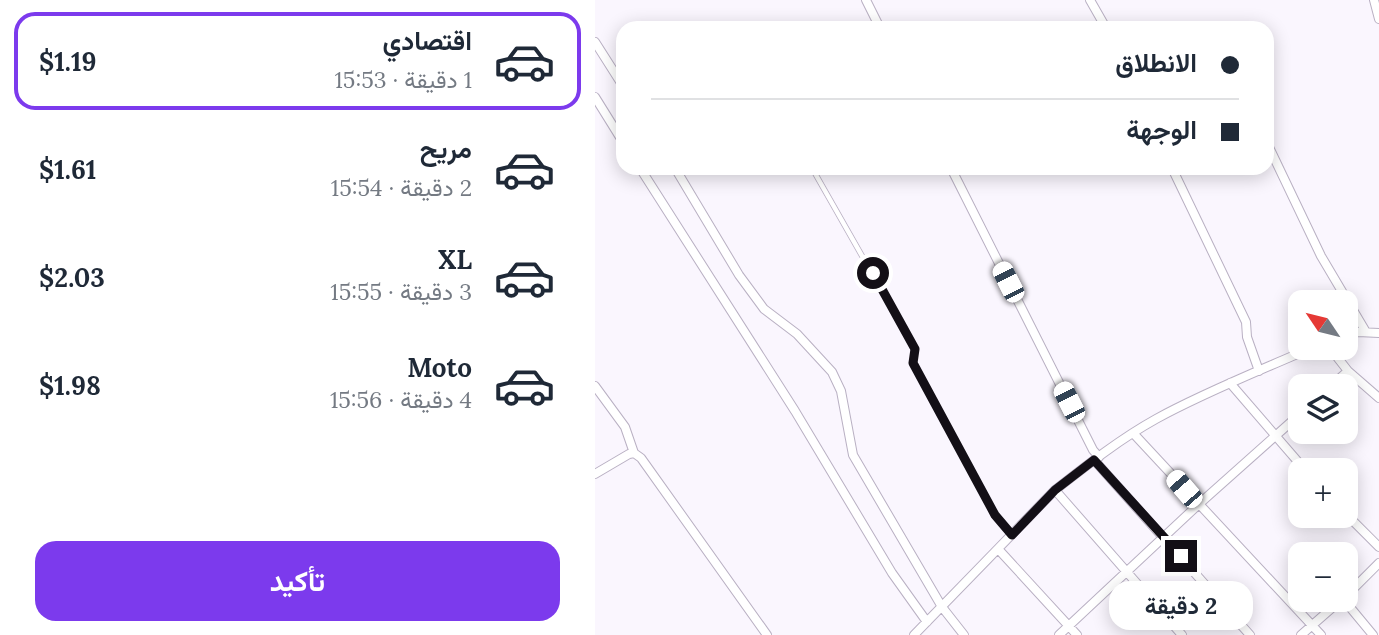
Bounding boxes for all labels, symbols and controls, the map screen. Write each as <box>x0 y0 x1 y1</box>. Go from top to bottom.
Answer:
text: اقتصادي <box>383 24 472 57</box>
icon: car <box>493 30 556 93</box>
text: $1.19 <box>39 45 96 78</box>
text: الانطلاق <box>1115 46 1197 79</box>
text: 1 دقيقة · 15:53 <box>334 65 472 94</box>
text: الوجهة <box>1126 113 1197 146</box>
text: مريح <box>420 132 472 165</box>
icon: car <box>493 138 556 201</box>
text: $1.61 <box>39 153 96 186</box>
text: 2 دقيقة · 15:54 <box>331 173 472 202</box>
text: XL <box>438 243 472 276</box>
icon: car <box>493 246 556 309</box>
route start <box>857 257 889 289</box>
car <box>990 259 1027 305</box>
text: $2.03 <box>39 261 105 294</box>
text: 3 دقيقة · 15:55 <box>330 277 472 306</box>
north arrow <box>1288 290 1358 360</box>
map controls <box>1288 290 1358 612</box>
text: Moto <box>407 351 472 384</box>
icon: car <box>493 354 556 417</box>
text: $1.98 <box>39 369 101 402</box>
button: layers <box>1288 374 1358 444</box>
car <box>1051 379 1088 425</box>
text: 4 دقيقة · 15:56 <box>330 385 472 414</box>
button: + <box>1288 458 1358 528</box>
car <box>1163 466 1206 512</box>
route end <box>1165 540 1197 572</box>
button: تأكيد <box>35 541 560 621</box>
button: − <box>1288 542 1358 612</box>
callout: 2 دقيقة <box>1109 580 1253 630</box>
text: 2 دقيقة <box>1145 591 1217 620</box>

